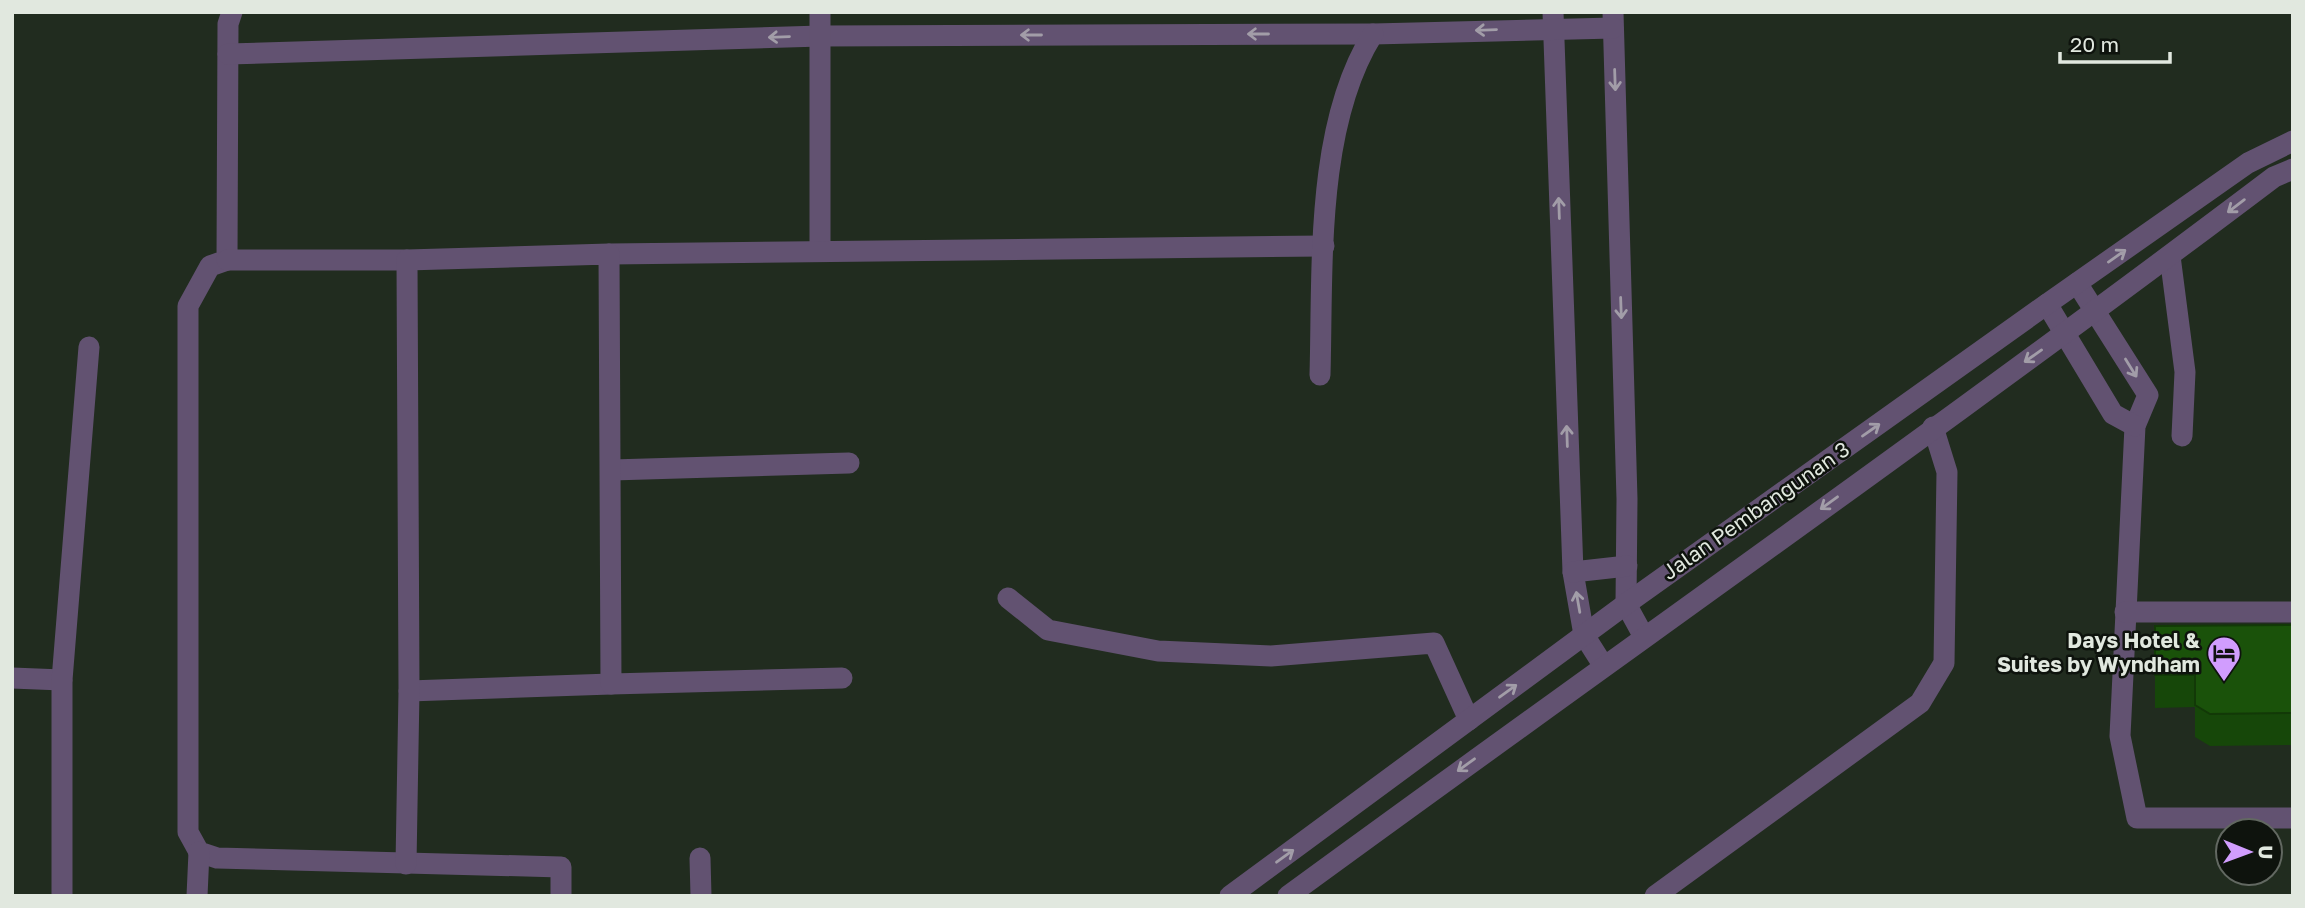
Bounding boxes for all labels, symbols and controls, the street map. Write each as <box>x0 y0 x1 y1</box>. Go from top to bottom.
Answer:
scale bar <box>2060 21 2170 65</box>
one-way arrow <box>1474 24 1497 37</box>
one-way arrow <box>1247 27 1270 41</box>
one-way arrow <box>1020 28 1043 42</box>
one-way arrow <box>768 30 791 44</box>
text: 20 m <box>2070 31 2119 57</box>
one-way arrow <box>1608 69 1621 92</box>
one-way arrow <box>1553 197 1566 220</box>
one-way arrow <box>2227 199 2246 214</box>
one-way arrow <box>2107 249 2126 263</box>
one-way arrow <box>1615 296 1628 319</box>
one-way arrow <box>2024 349 2043 363</box>
one-way arrow <box>2125 357 2139 377</box>
one-way arrow <box>1861 422 1880 437</box>
one-way arrow <box>1560 424 1573 447</box>
street label: Jalan Pembangunan 3 <box>1657 436 1854 585</box>
one-way arrow <box>1820 496 1839 510</box>
one-way arrow <box>1571 591 1584 614</box>
place label: Days Hotel & Suites by Wyndham <box>1997 627 2200 677</box>
hotel icon: Days Hotel & Suites by Wyndham <box>2205 634 2243 683</box>
one-way arrow <box>1498 684 1517 699</box>
one-way arrow <box>1457 758 1476 773</box>
north arrow <box>2214 817 2284 887</box>
text: U <box>2255 845 2278 859</box>
one-way arrow <box>1275 849 1294 863</box>

